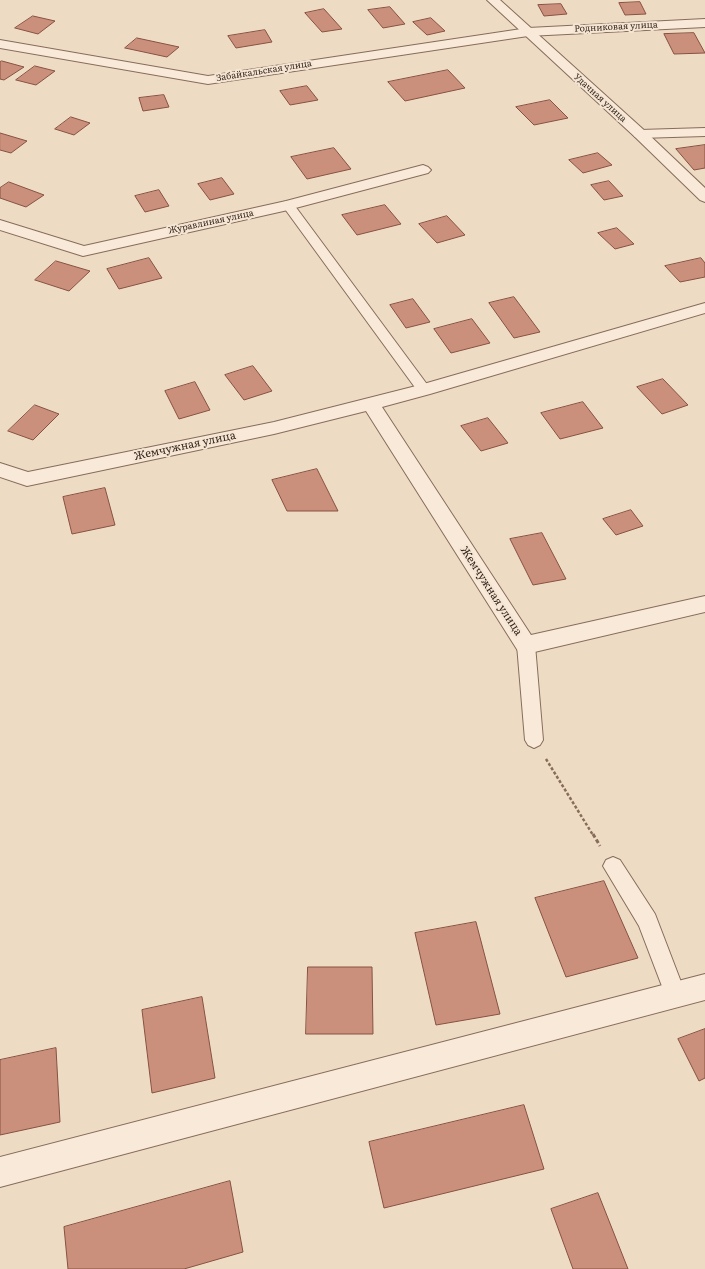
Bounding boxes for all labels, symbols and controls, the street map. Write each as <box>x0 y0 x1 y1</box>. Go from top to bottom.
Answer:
street label: Родниковая улица <box>574 19 658 35</box>
street label: Забайкальская улица <box>215 58 313 84</box>
street label: Удачная улица <box>571 72 629 124</box>
street label: Журавлиная улица <box>167 208 255 236</box>
street label: Жемчужная улица <box>133 429 237 463</box>
street label: Жемчужная улица <box>457 544 525 638</box>

